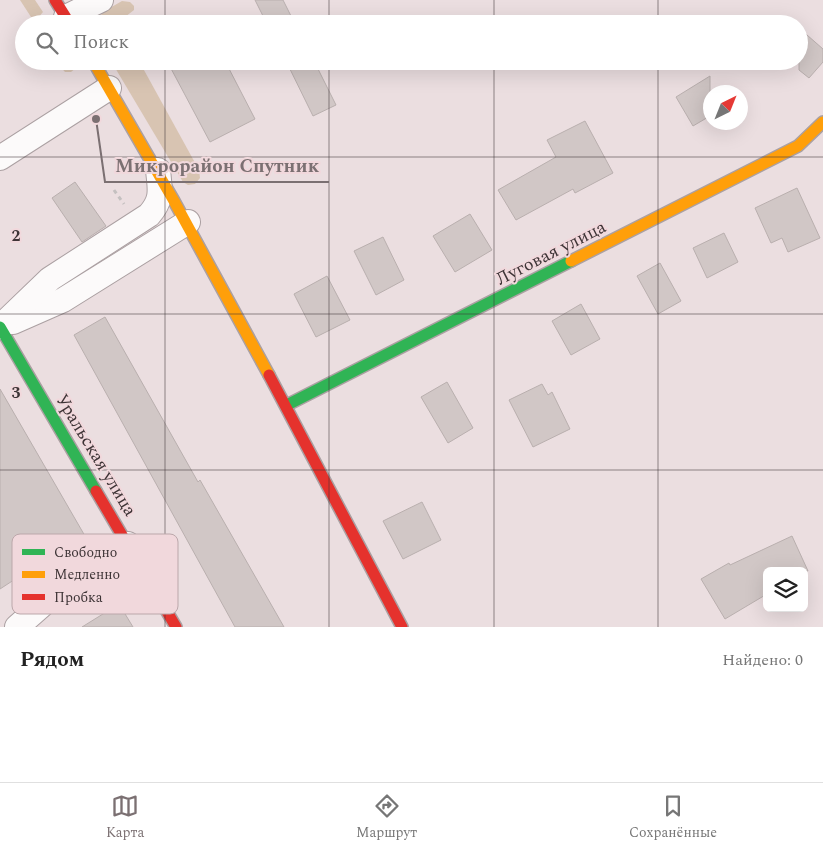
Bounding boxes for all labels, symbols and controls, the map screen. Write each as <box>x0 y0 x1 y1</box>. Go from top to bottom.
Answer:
search box <box>15 15 808 70</box>
text: Поиск <box>73 28 129 57</box>
icon: search <box>33 29 61 57</box>
north arrow <box>703 85 748 130</box>
callout: Микрорайон Спутник <box>105 148 329 182</box>
text: Микрорайон Спутник <box>115 152 320 181</box>
street label: Луговая улица <box>491 214 611 292</box>
text: 2 <box>12 224 21 248</box>
text: 3 <box>12 381 21 405</box>
street label: Уральская улица <box>49 389 143 522</box>
legend <box>12 534 178 614</box>
text: Свободно <box>54 542 117 563</box>
text: Медленно <box>54 564 120 585</box>
map controls <box>763 567 808 612</box>
button: layers <box>763 567 808 612</box>
text: Пробка <box>54 587 103 608</box>
text: Рядом <box>20 644 84 676</box>
text: Найдено: 0 <box>722 648 803 672</box>
tab: Карта <box>106 792 144 843</box>
tab: Маршрут <box>356 792 417 843</box>
tab: Сохранённые <box>629 792 717 843</box>

